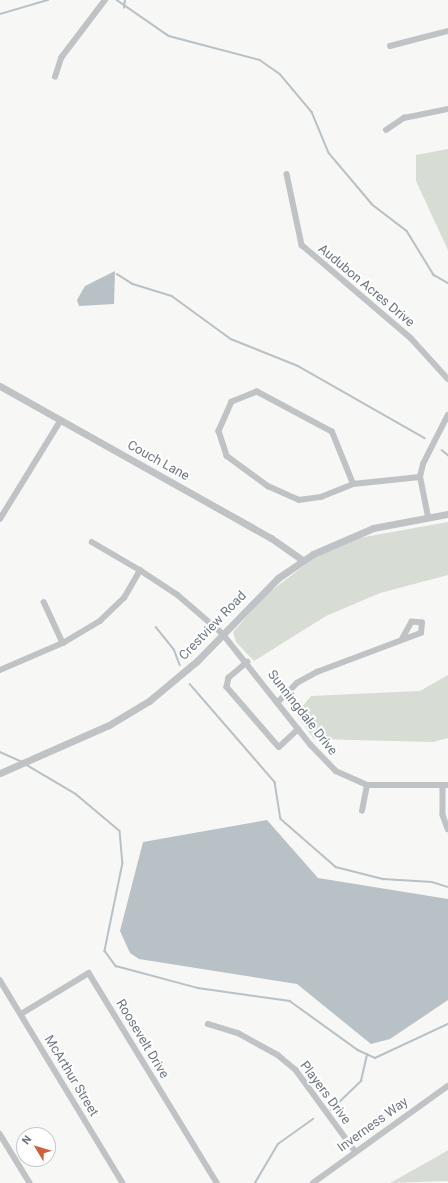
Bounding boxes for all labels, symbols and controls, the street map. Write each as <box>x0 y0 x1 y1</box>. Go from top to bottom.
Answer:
street label: Audubon Acres Drive <box>315 241 417 331</box>
street label: Couch Lane <box>124 438 192 484</box>
street label: Crestview Road <box>176 588 250 664</box>
street label: Sunningdale Drive <box>264 667 340 759</box>
street label: Roosevelt Drive <box>112 997 172 1081</box>
street label: McArthur Street <box>41 1033 101 1119</box>
street label: Players Drive <box>296 1058 354 1128</box>
street label: Inverness Way <box>335 1094 411 1156</box>
north arrow <box>16 1127 56 1167</box>
text: N <box>19 1133 34 1147</box>

